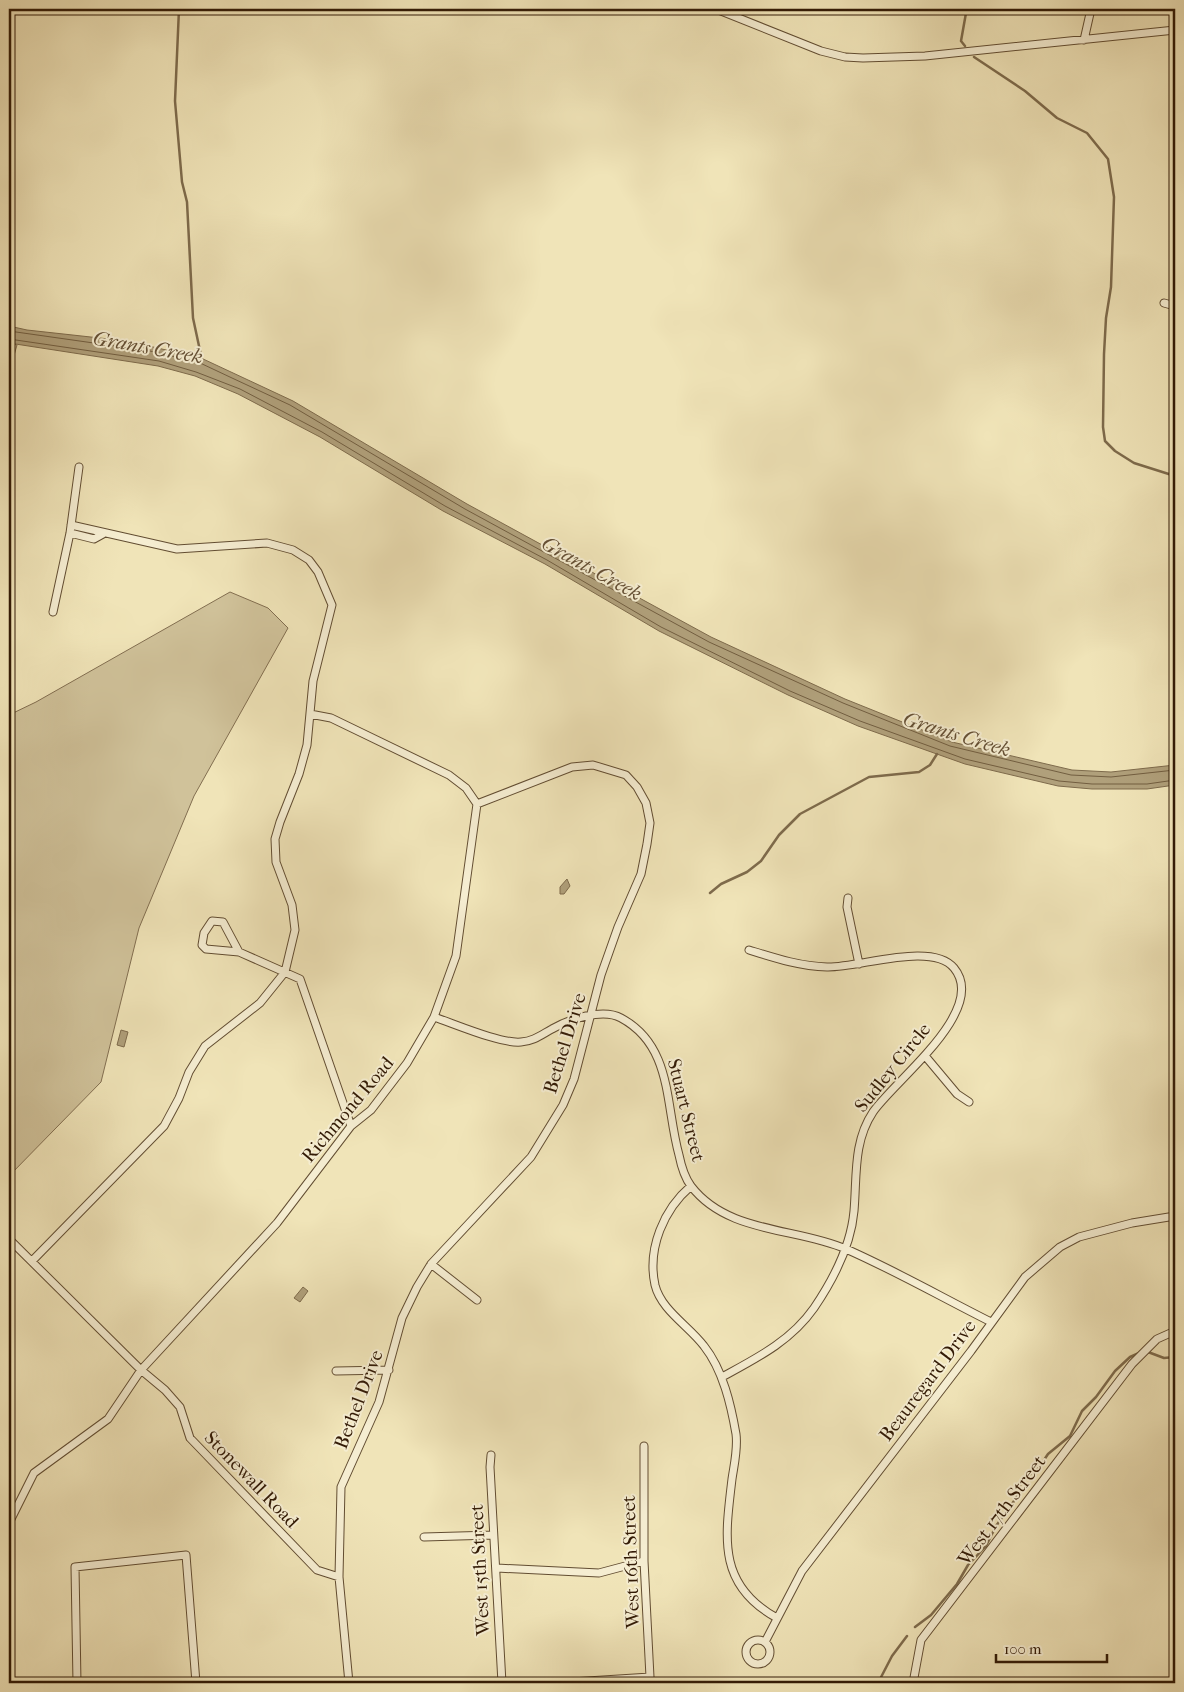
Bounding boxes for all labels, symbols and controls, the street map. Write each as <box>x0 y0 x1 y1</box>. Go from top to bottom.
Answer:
water label: Grants Creek <box>91 327 205 368</box>
water label: Grants Creek <box>538 531 646 605</box>
water label: Grants Creek <box>900 707 1013 762</box>
street label: Bethel Drive <box>539 990 591 1096</box>
street label: Sudley Circle <box>850 1019 935 1117</box>
street label: Richmond Road <box>297 1052 399 1167</box>
street label: Stuart Street <box>663 1056 709 1164</box>
street label: Beauregard Drive <box>875 1316 981 1446</box>
street label: Bethel Drive <box>330 1347 388 1452</box>
street label: Stonewall Road <box>200 1427 303 1533</box>
street label: West 17th Street <box>953 1451 1051 1571</box>
street label: West 16th Street <box>618 1495 644 1630</box>
street label: West 15th Street <box>466 1504 494 1637</box>
scale bar <box>996 1632 1108 1664</box>
text: 100 m <box>1004 1640 1042 1658</box>

